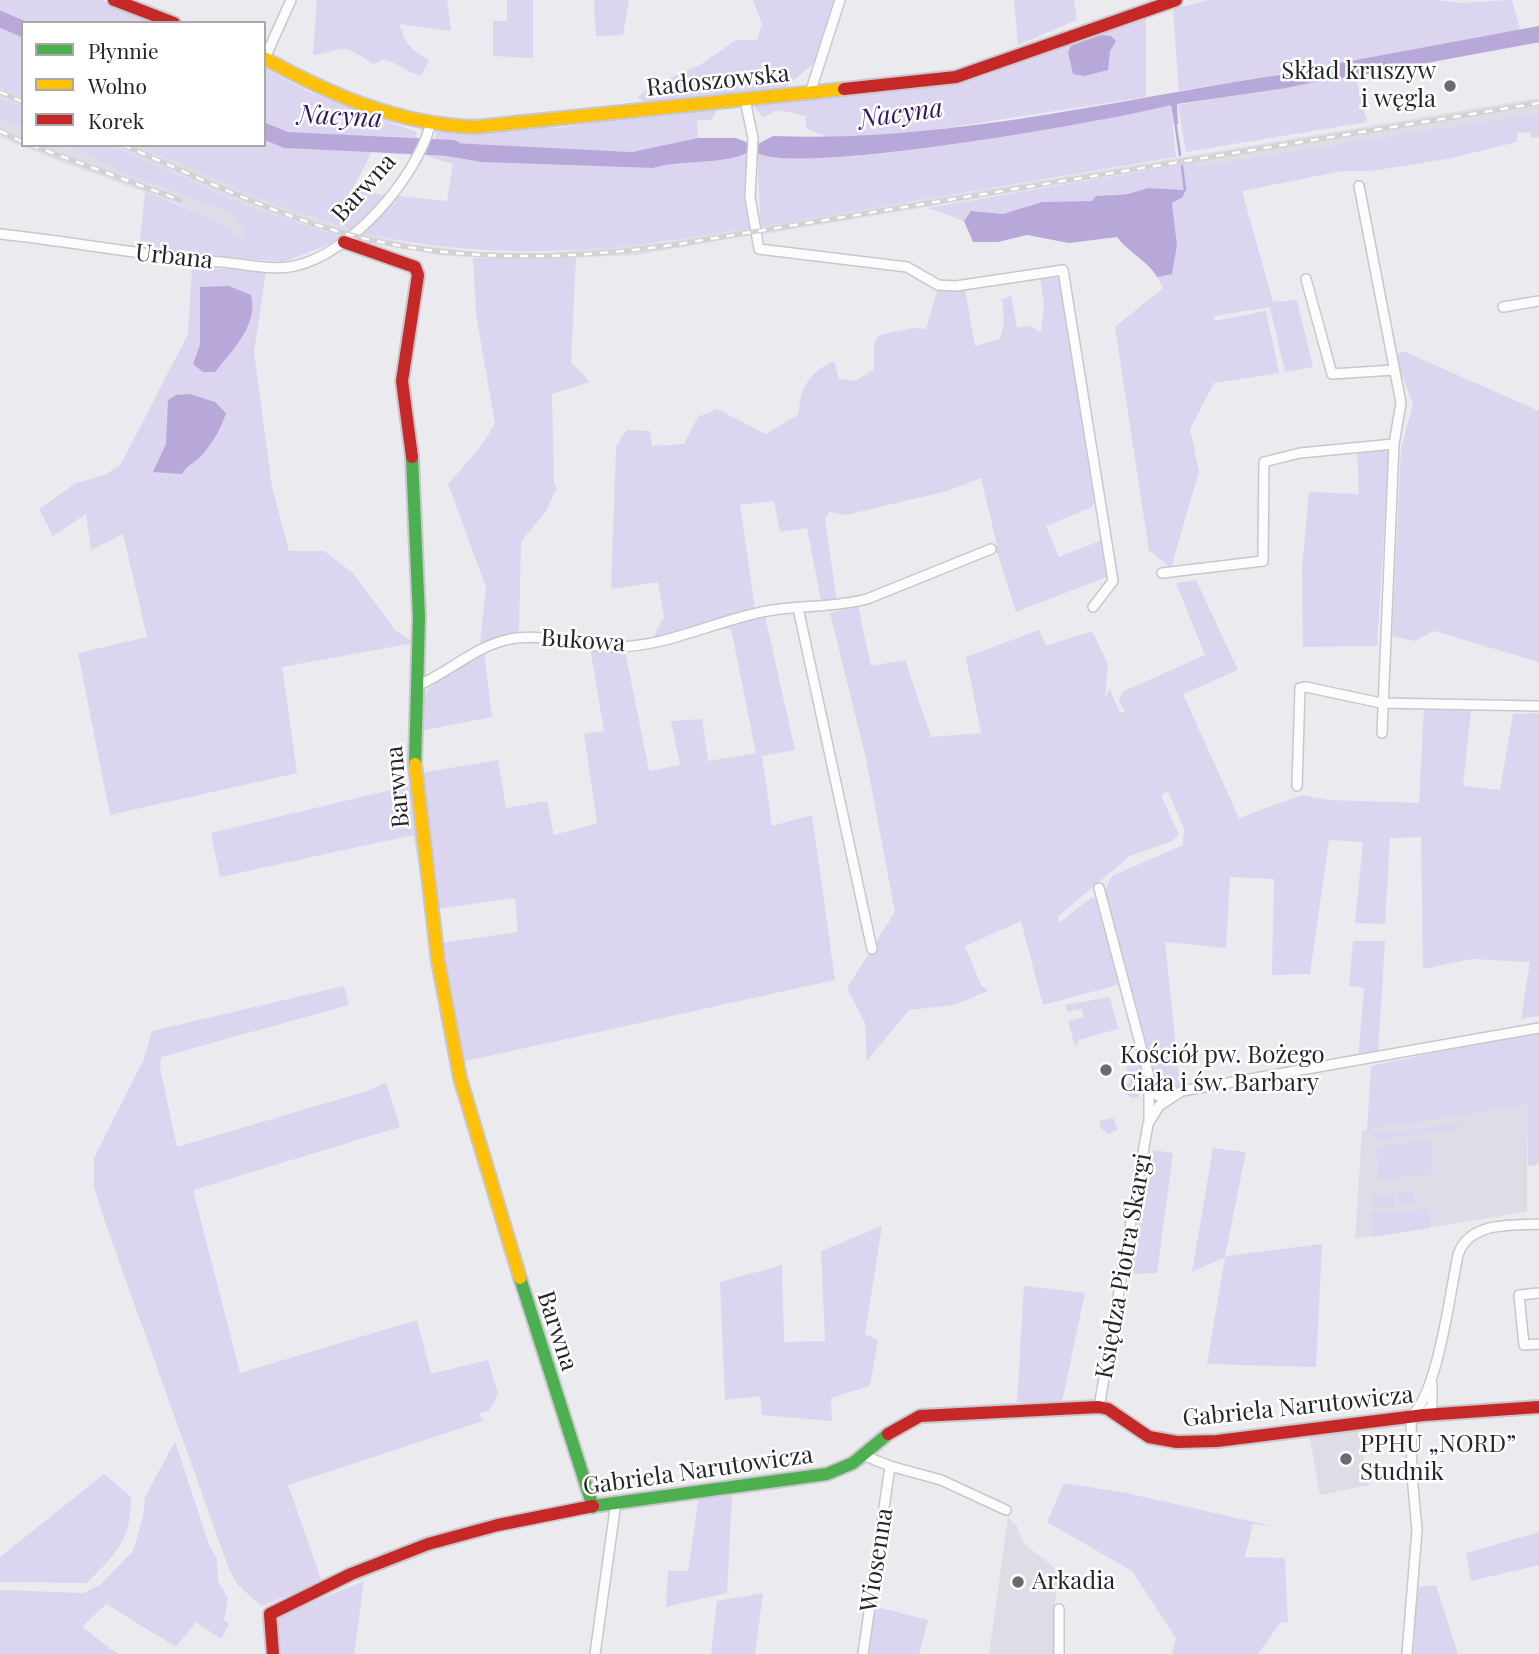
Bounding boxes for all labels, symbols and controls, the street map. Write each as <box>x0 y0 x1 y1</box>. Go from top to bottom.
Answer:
legend <box>21 21 266 147</box>
text: Płynnie <box>88 36 159 64</box>
place label: Skład kruszyw i węgla <box>1281 58 1436 114</box>
street label: Radoszowska <box>645 59 791 103</box>
text: Wolno <box>88 71 147 99</box>
marker: Skład kruszyw i węgla <box>1442 78 1458 94</box>
water label: Nacyna <box>857 93 945 135</box>
water label: Nacyna <box>297 99 383 135</box>
text: Korek <box>88 106 144 134</box>
street label: Barwna <box>326 148 402 228</box>
street label: Urbana <box>134 239 214 275</box>
street label: Bukowa <box>540 624 626 658</box>
street label: Barwna <box>380 745 416 829</box>
place label: Kościół pw. Bożego Ciała i św. Barbary <box>1120 1042 1325 1098</box>
marker: Kościół pw. Bożego Ciała i św. Barbary <box>1098 1062 1114 1078</box>
street label: Księdza Piotra Skargi <box>1090 1151 1158 1381</box>
street label: Barwna <box>531 1287 583 1375</box>
street label: Gabriela Narutowicza <box>1181 1381 1415 1433</box>
place label: PPHU „NORD” Studnik <box>1360 1431 1516 1487</box>
street label: Gabriela Narutowicza <box>581 1441 815 1501</box>
marker: PPHU „NORD” Studnik <box>1338 1451 1354 1467</box>
street label: Wiosenna <box>855 1506 899 1614</box>
place label: Arkadia <box>1032 1568 1115 1596</box>
marker: Arkadia <box>1010 1574 1026 1590</box>

